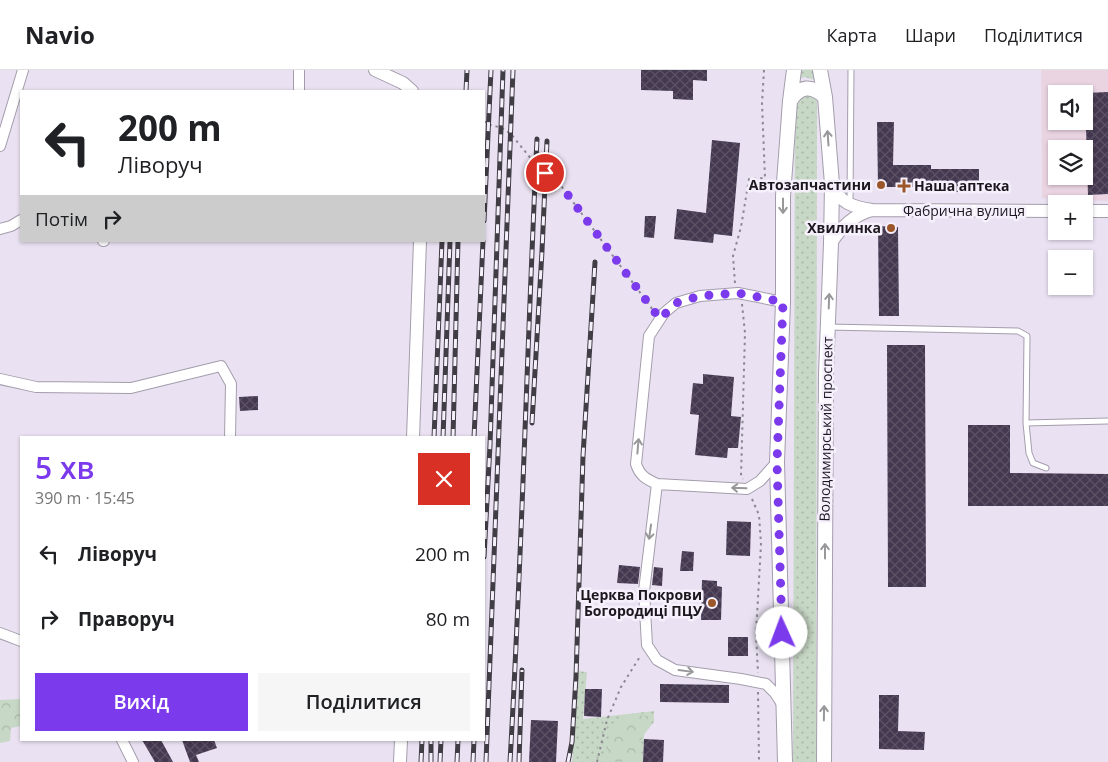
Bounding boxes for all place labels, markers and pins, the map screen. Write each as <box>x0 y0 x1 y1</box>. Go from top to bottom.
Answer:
pin <box>524 152 566 194</box>
place label: Автозапчастини <box>749 175 871 194</box>
place label: Наша аптека <box>914 176 1010 195</box>
marker: Автозапчастини <box>875 179 887 191</box>
marker: Наша аптека <box>898 180 910 192</box>
place label: Хвилинка <box>807 218 881 237</box>
marker: Хвилинка <box>885 222 897 234</box>
place label: Церква Покрови Богородиці ПЦУ <box>580 585 703 620</box>
marker: Церква Покрови Богородиці ПЦУ <box>706 597 718 609</box>

